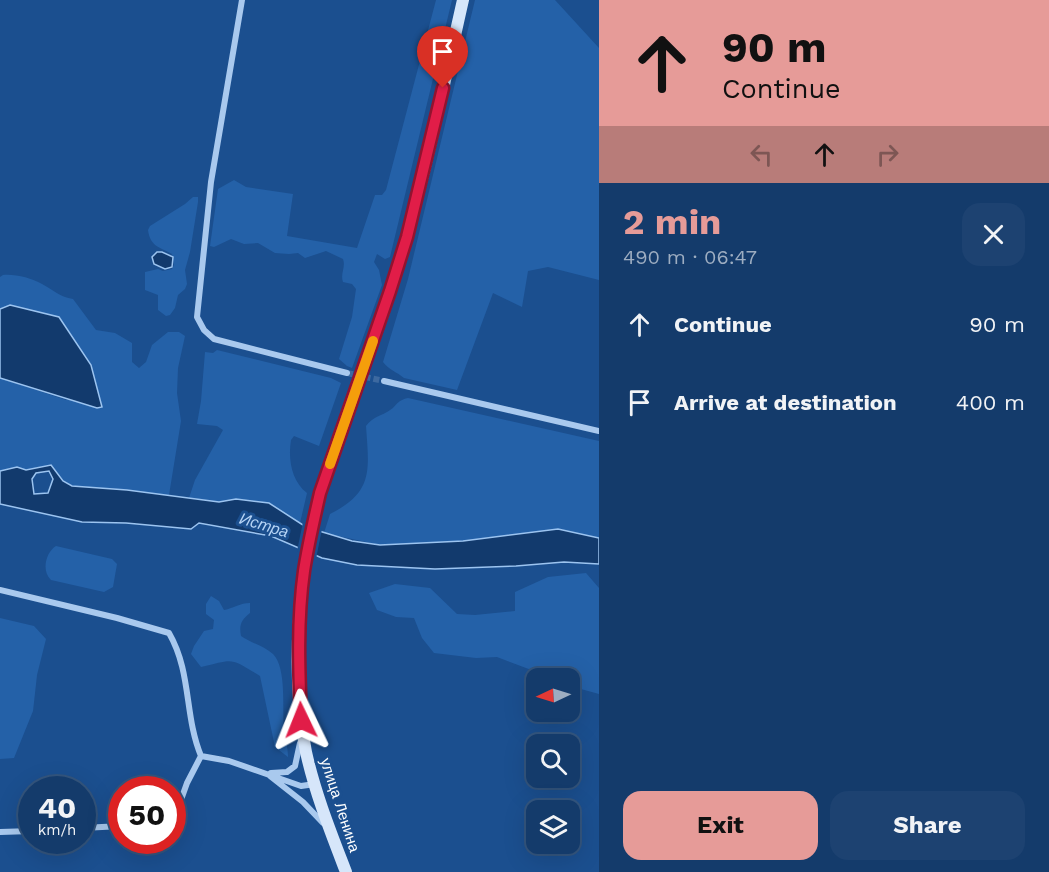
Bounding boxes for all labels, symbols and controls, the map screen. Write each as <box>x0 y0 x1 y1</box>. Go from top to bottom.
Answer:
text: 90 m <box>722 23 826 72</box>
icon: ahead <box>623 24 701 102</box>
pin <box>417 26 468 88</box>
icon: arrive <box>426 35 459 68</box>
text: Continue <box>722 73 841 105</box>
icon: left <box>745 138 778 171</box>
icon: ahead <box>808 138 841 171</box>
icon: right <box>871 138 904 171</box>
text: 2 min <box>623 201 721 243</box>
button: close <box>962 203 1025 266</box>
text: 490 m · 06:47 <box>623 245 757 269</box>
icon: ahead <box>623 308 656 341</box>
text: Continue <box>674 312 772 337</box>
text: 90 m <box>969 312 1025 337</box>
icon: arrive <box>623 386 656 419</box>
text: Arrive at destination <box>674 390 897 415</box>
text: 400 m <box>956 390 1025 415</box>
water label: Истра <box>237 509 291 541</box>
north arrow <box>526 668 580 722</box>
map controls <box>526 668 580 854</box>
position arrow <box>269 688 333 752</box>
button: search <box>526 734 580 788</box>
street label: улица Ленина <box>316 756 364 855</box>
speed limit sign: 50 <box>108 776 186 854</box>
text: 40 <box>38 790 76 825</box>
button: Exit <box>623 791 818 860</box>
button: Share <box>830 791 1025 860</box>
button: layers <box>526 800 580 854</box>
text: km/h <box>38 821 76 839</box>

